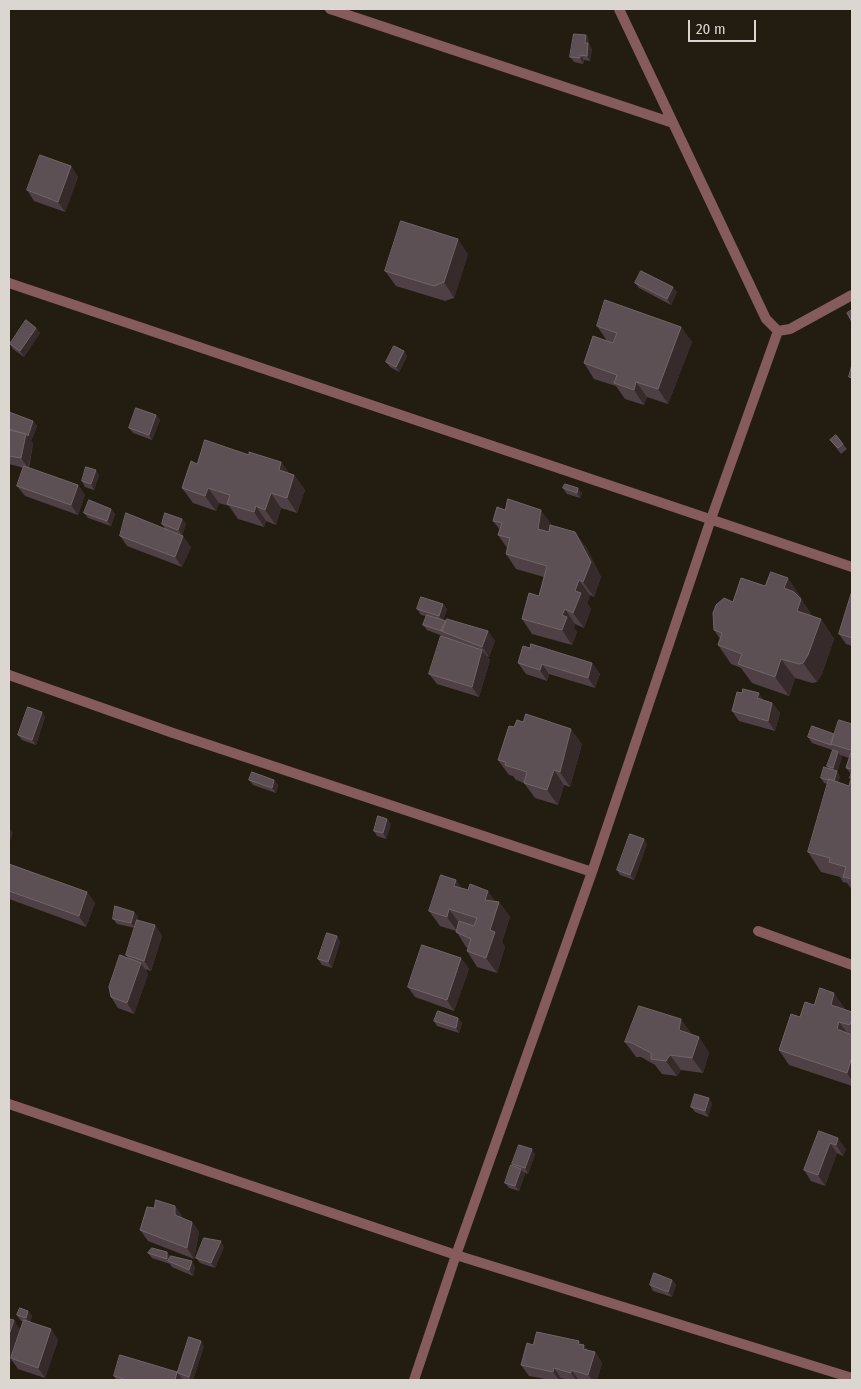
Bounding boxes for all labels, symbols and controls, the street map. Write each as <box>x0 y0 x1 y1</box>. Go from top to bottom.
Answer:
scale bar <box>691 10 758 42</box>
text: 20 m <box>696 20 726 38</box>

